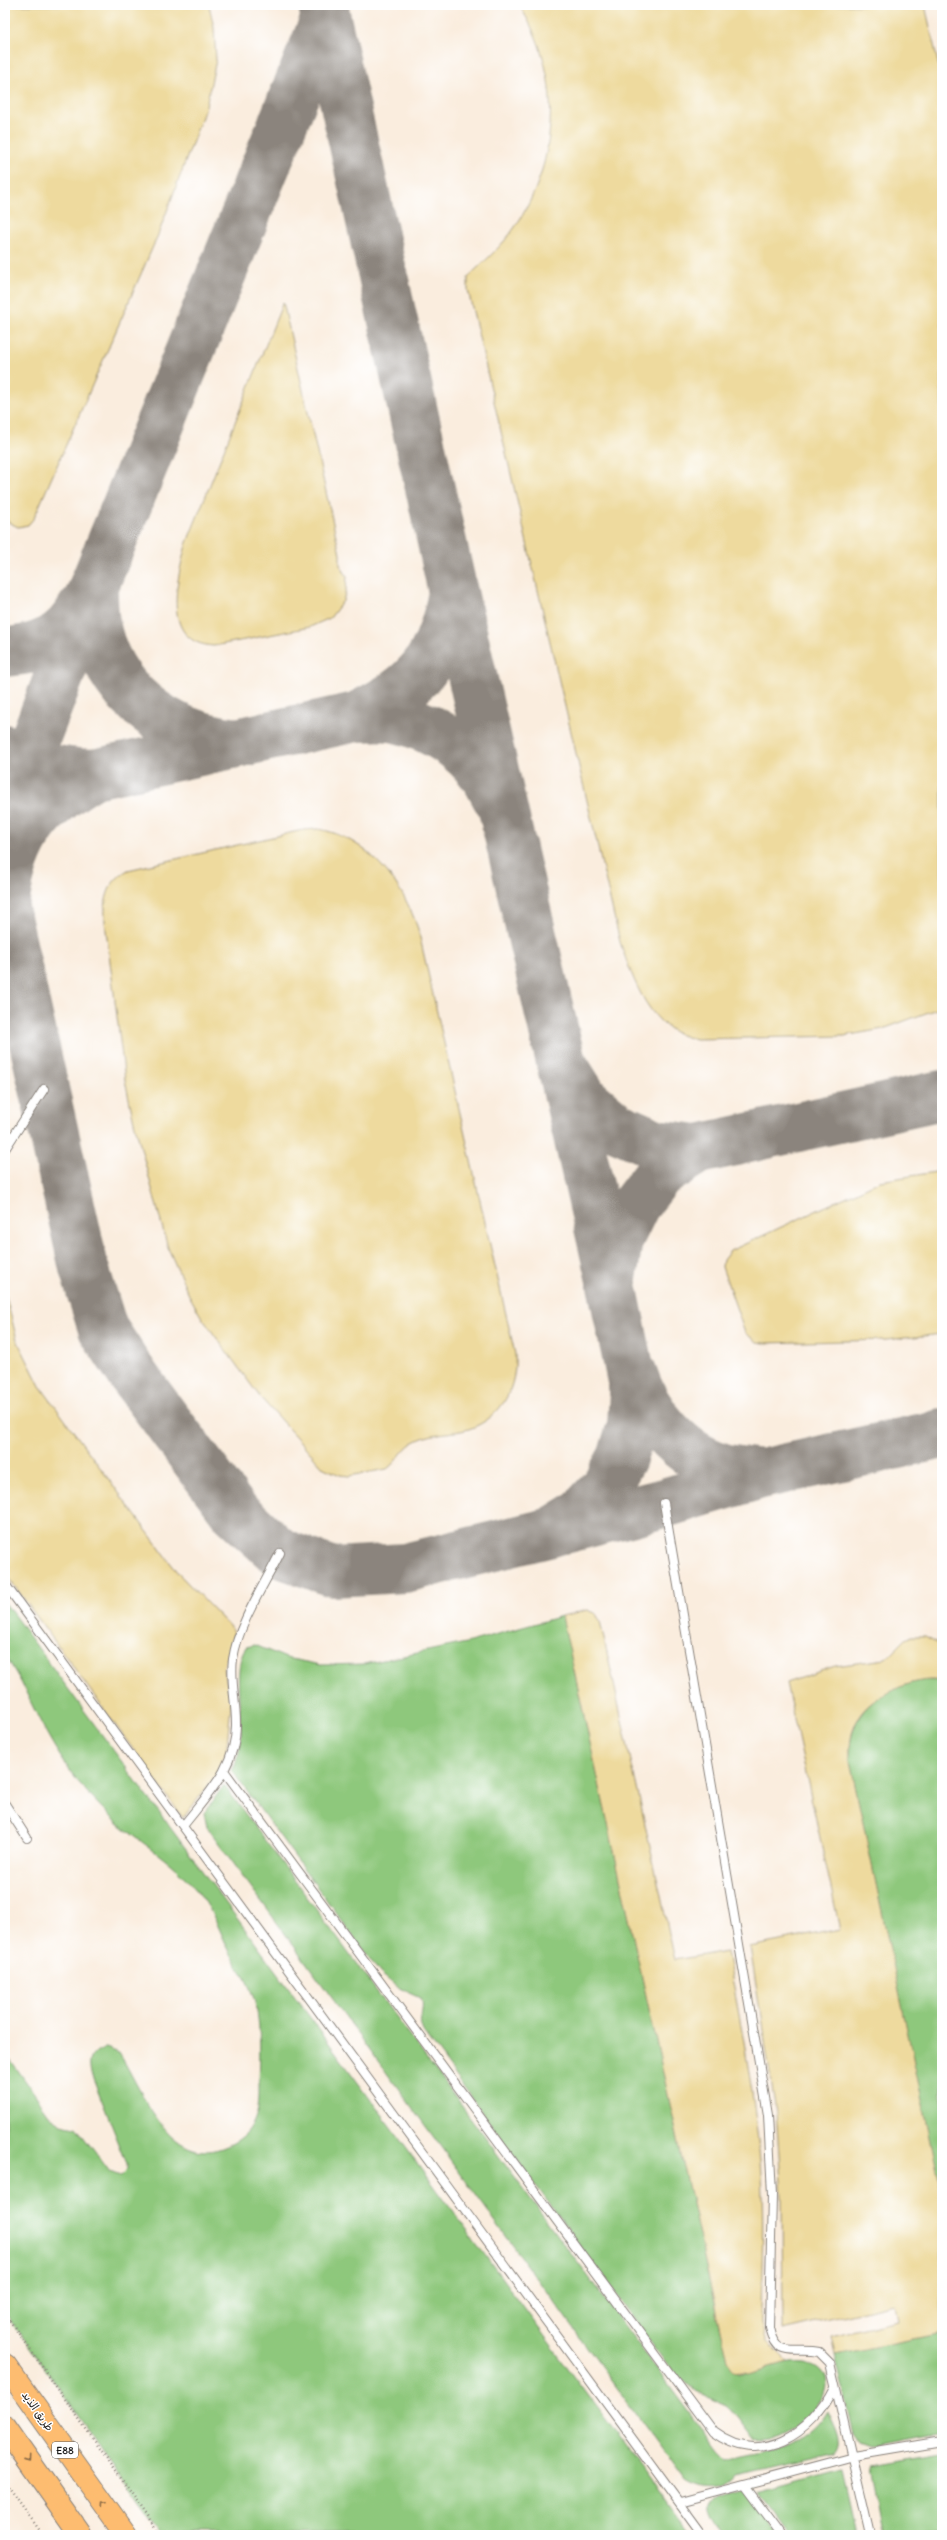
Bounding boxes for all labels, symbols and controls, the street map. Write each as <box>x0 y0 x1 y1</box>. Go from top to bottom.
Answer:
street label: طريق الذيد <box>19 2388 57 2434</box>
road number: E88 <box>52 2442 78 2458</box>
one-way arrow <box>23 2455 30 2462</box>
one-way arrow <box>101 2501 108 2508</box>

